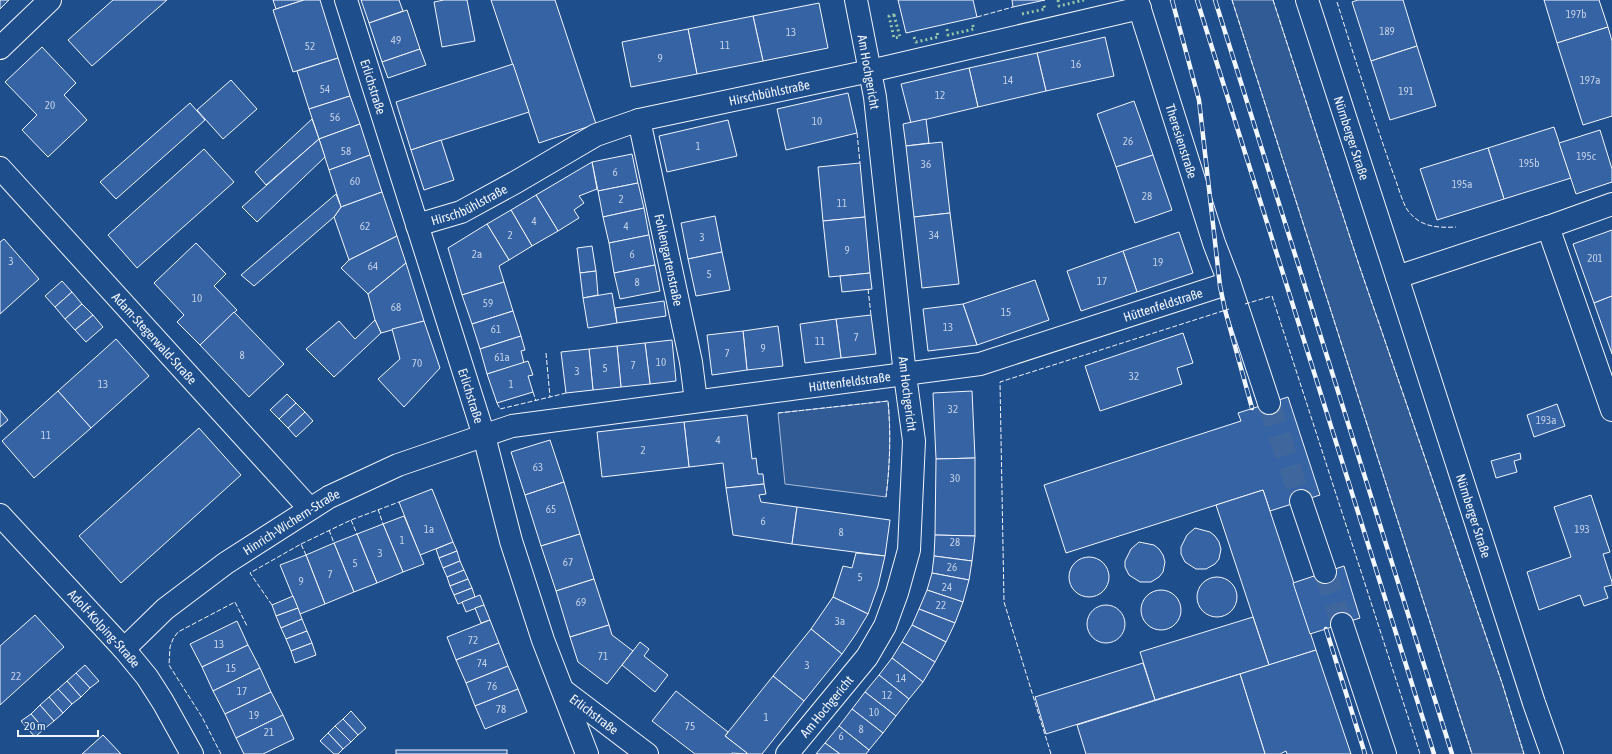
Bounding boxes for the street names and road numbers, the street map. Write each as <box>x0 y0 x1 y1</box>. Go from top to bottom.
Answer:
street label: Am Hochgericht <box>855 34 882 111</box>
street label: Erlichstraße <box>357 57 389 116</box>
street label: Hirschbühlstraße <box>728 77 811 109</box>
street label: Nürnberger Straße <box>1331 94 1372 182</box>
street label: Theresienstraße <box>1162 102 1200 180</box>
street label: Hirschbühlstraße <box>429 181 510 228</box>
street label: Fohlengartenstraße <box>651 212 686 307</box>
street label: Hüttenfeldstraße <box>1122 285 1205 325</box>
street label: Adam-Stegerwald-Straße <box>109 290 200 388</box>
street label: Am Hochgericht <box>895 356 920 433</box>
street label: Erlichstraße <box>455 366 487 425</box>
street label: Hüttenfeldstraße <box>808 369 891 395</box>
street label: Nürnberger Straße <box>1453 472 1494 560</box>
street label: Hinrich-Wichern-Straße <box>240 486 342 558</box>
street label: Adolf-Kolping-Straße <box>65 587 143 671</box>
street label: Am Hochgericht <box>797 672 857 740</box>
street label: Erlichstraße <box>567 691 621 738</box>

